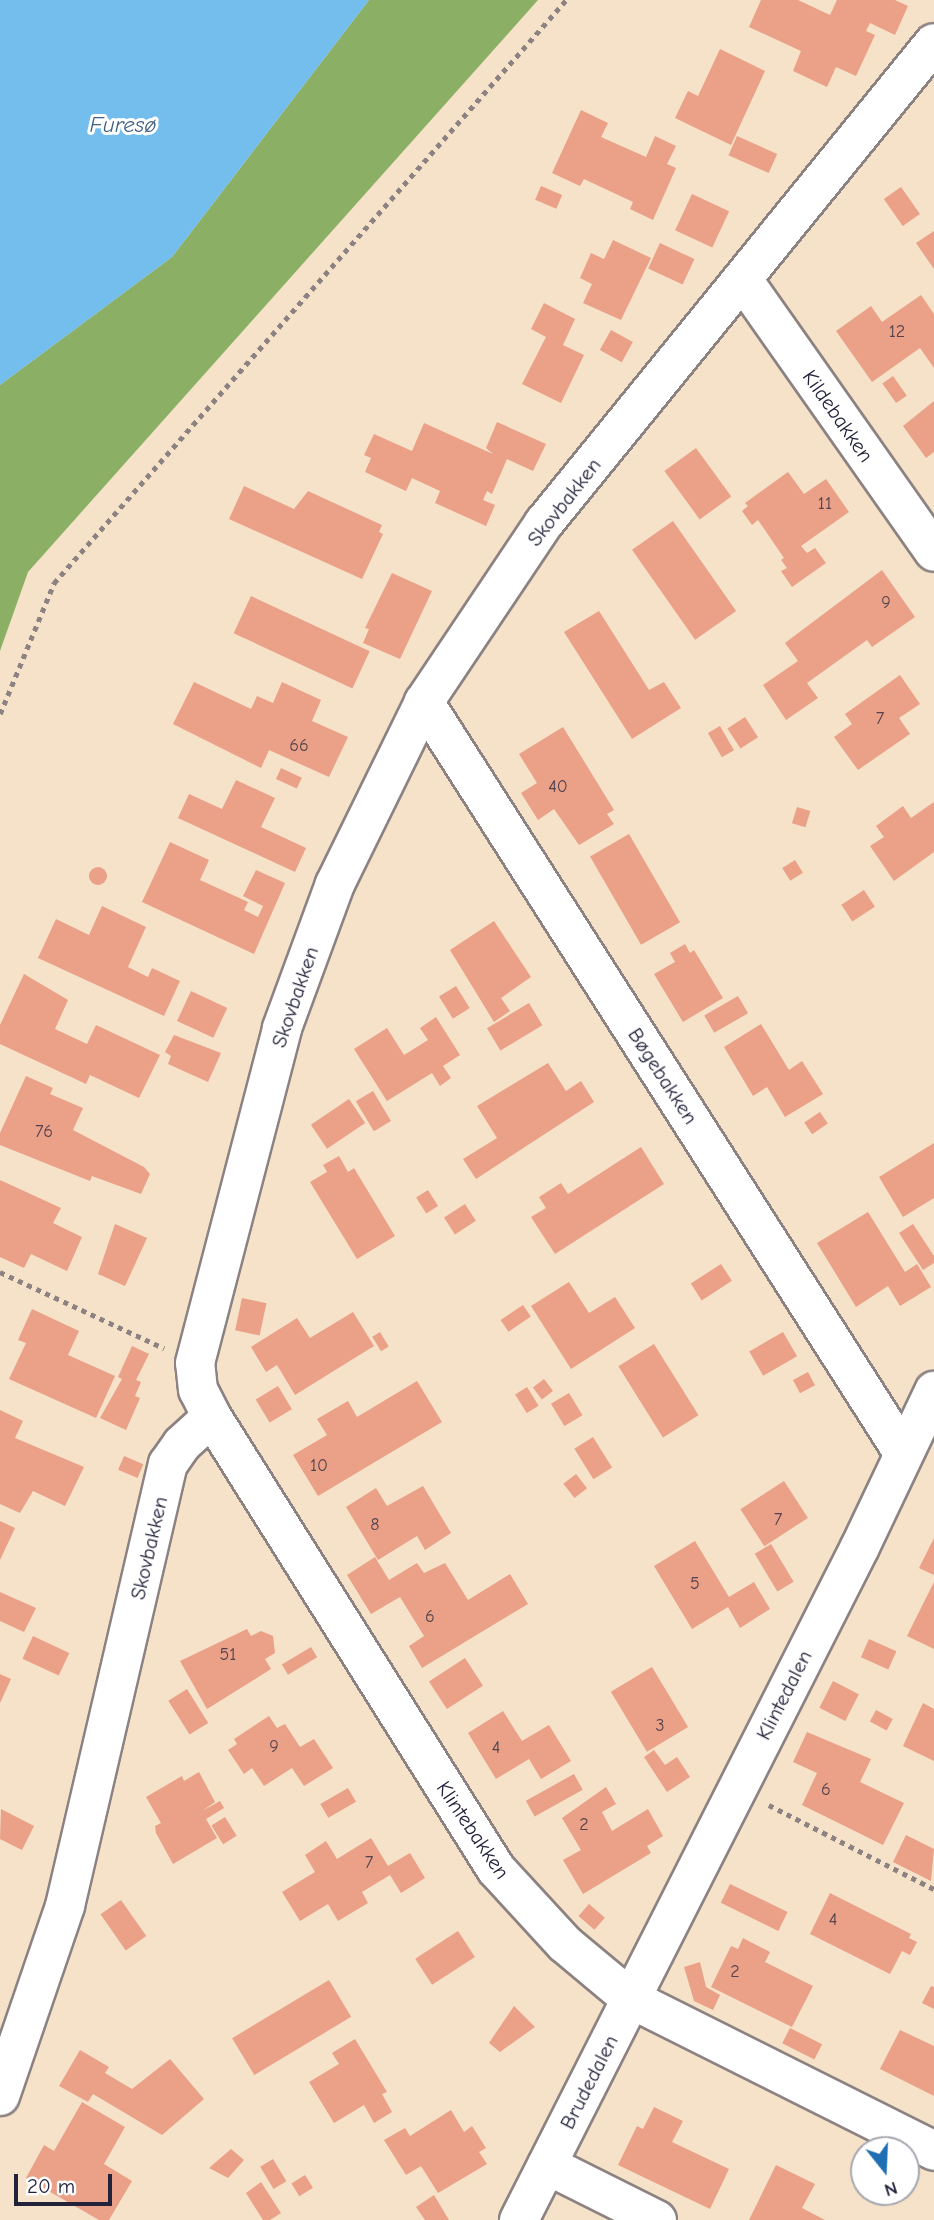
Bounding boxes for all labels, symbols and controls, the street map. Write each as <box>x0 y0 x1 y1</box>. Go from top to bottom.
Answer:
water label: Furesø <box>89 111 157 139</box>
house number: 12 <box>889 321 905 343</box>
street label: Kildebakken <box>797 365 879 467</box>
street label: Skovbakken <box>522 453 606 551</box>
house number: 11 <box>818 493 832 515</box>
house number: 9 <box>881 592 891 614</box>
house number: 7 <box>876 708 884 730</box>
house number: 66 <box>289 735 309 757</box>
house number: 40 <box>548 776 568 798</box>
street label: Skovbakken <box>266 943 324 1051</box>
street label: Bøgebakken <box>623 1023 703 1129</box>
house number: 76 <box>35 1121 53 1143</box>
house number: 10 <box>310 1455 328 1477</box>
street label: Skovbakken <box>125 1494 173 1602</box>
house number: 7 <box>774 1509 782 1531</box>
house number: 8 <box>370 1514 380 1536</box>
house number: 5 <box>690 1573 700 1595</box>
house number: 6 <box>425 1606 435 1628</box>
house number: 51 <box>220 1644 236 1666</box>
street label: Klintedalen <box>751 1646 817 1744</box>
house number: 3 <box>655 1715 665 1737</box>
house number: 9 <box>269 1736 279 1758</box>
house number: 4 <box>492 1737 500 1759</box>
street label: Klintebakken <box>431 1776 515 1884</box>
house number: 6 <box>821 1779 831 1801</box>
house number: 2 <box>579 1814 589 1836</box>
house number: 7 <box>365 1852 373 1874</box>
house number: 4 <box>829 1909 837 1931</box>
house number: 2 <box>730 1961 740 1983</box>
street label: Brudedalen <box>555 2031 623 2133</box>
north arrow <box>850 2136 920 2206</box>
scale bar <box>18 2160 116 2204</box>
text: 20 m <box>27 2174 75 2198</box>
text: N <box>882 2177 900 2201</box>

